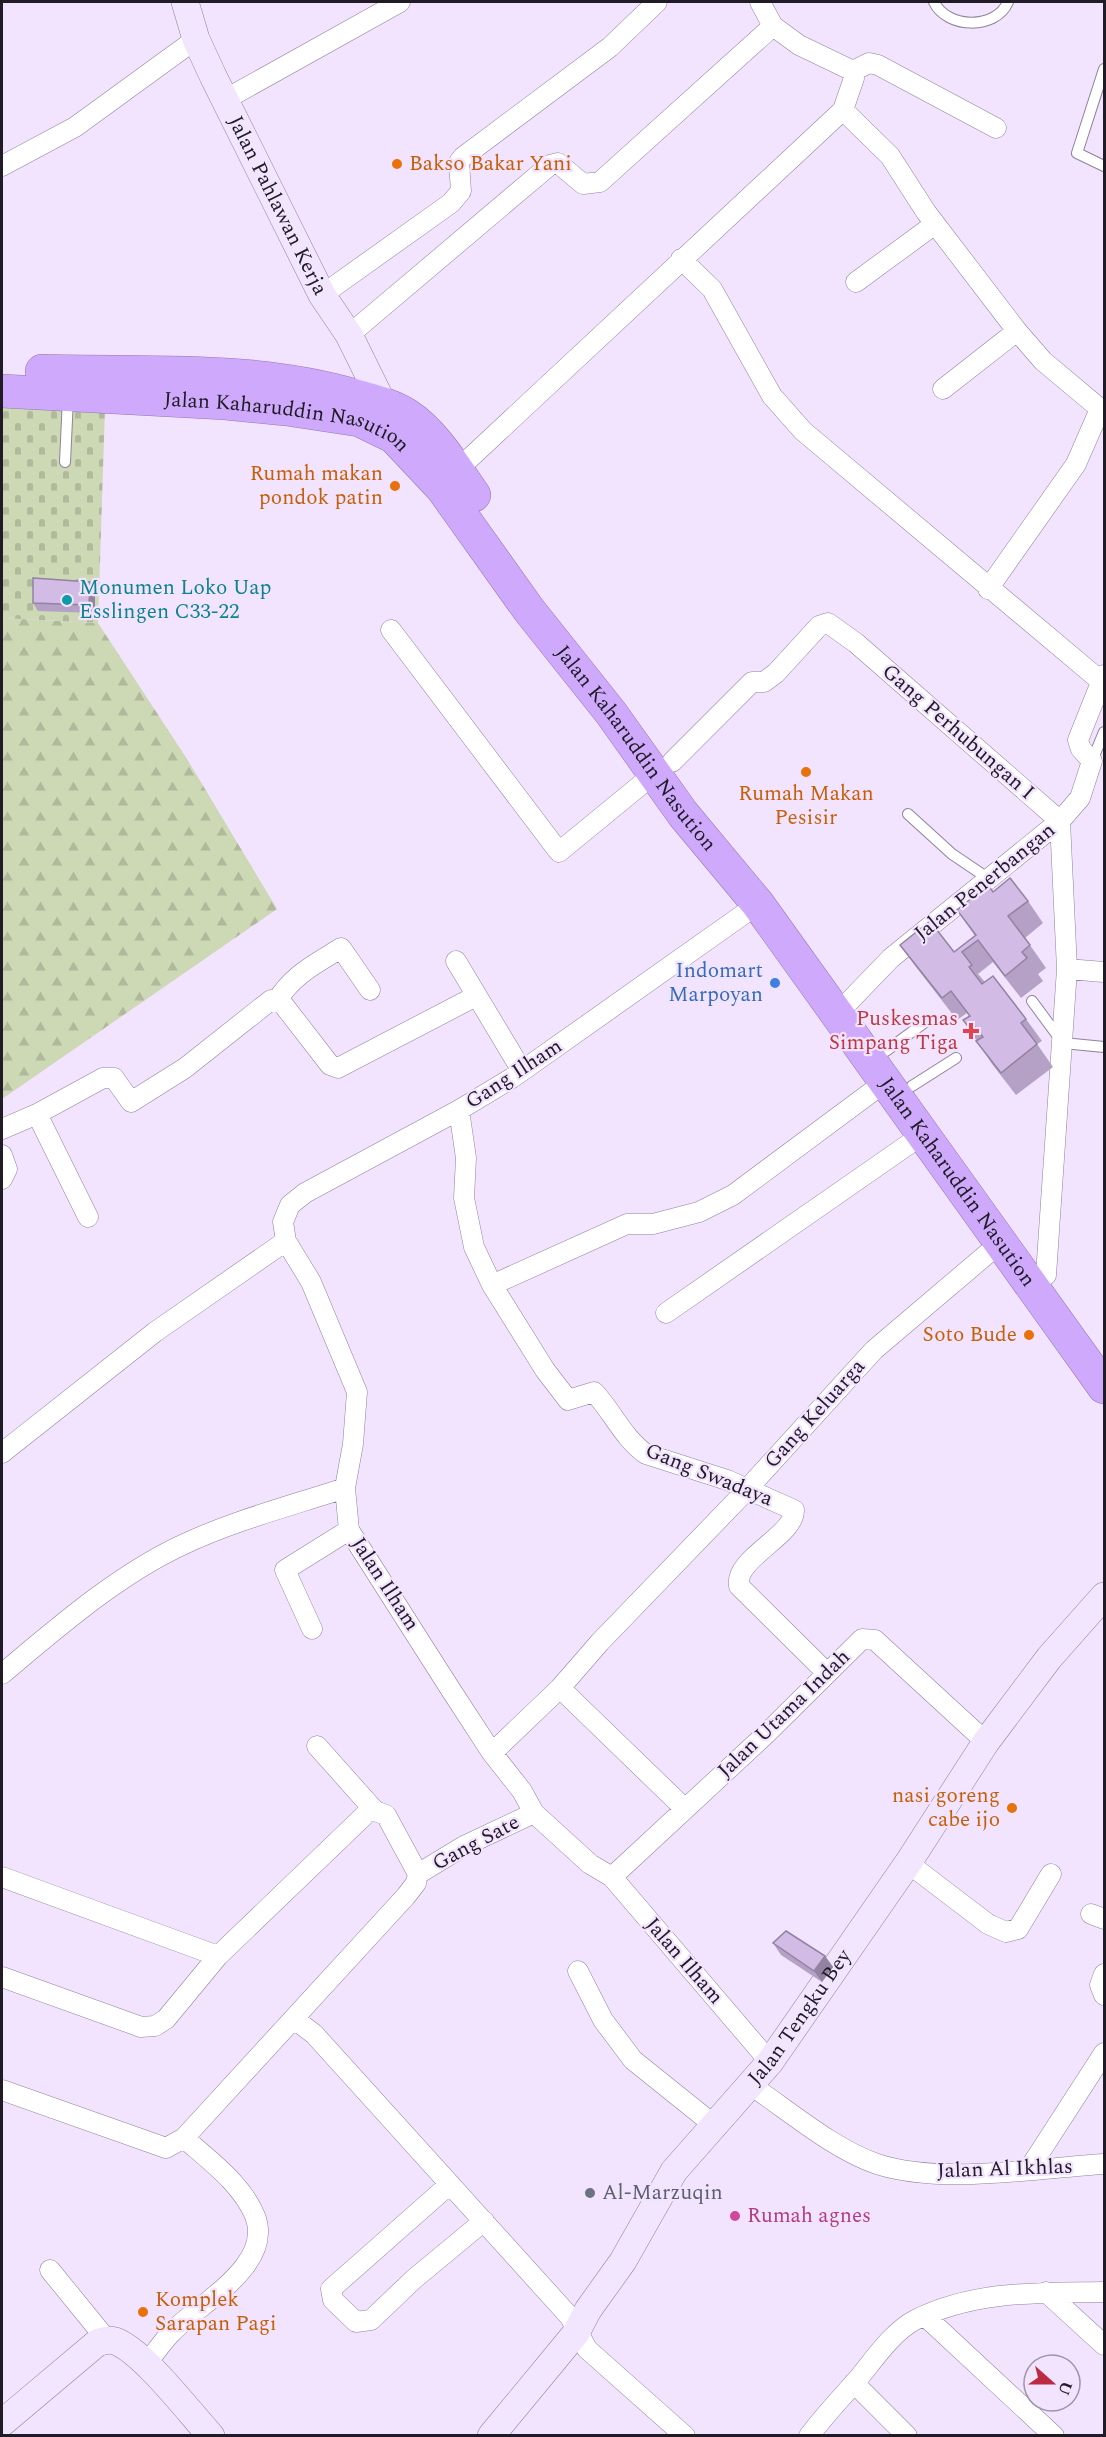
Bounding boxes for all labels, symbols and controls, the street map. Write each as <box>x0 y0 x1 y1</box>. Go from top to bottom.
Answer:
street label: Jalan Pahlawan Kerja <box>219 110 336 302</box>
place label: Bakso Bakar Yani <box>409 148 572 180</box>
marker: Bakso Bakar Yani <box>390 157 404 171</box>
street label: Jalan Kaharuddin Nasution <box>163 384 417 460</box>
place label: Rumah makan pondok patin <box>250 458 383 514</box>
marker: Rumah makan pondok patin <box>388 479 402 493</box>
place label: Monumen Loko Uap Esslingen C33-22 <box>79 572 271 628</box>
marker: Monumen Loko Uap Esslingen C33-22 <box>60 593 74 607</box>
street label: Jalan Kaharuddin Nasution <box>547 638 724 859</box>
street label: Gang Perhubungan I <box>874 656 1042 808</box>
marker: Rumah Makan Pesisir <box>799 765 813 779</box>
place label: Rumah Makan Pesisir <box>738 778 874 834</box>
street label: Jalan Penerbangan <box>908 815 1062 949</box>
place label: Indomart Marpoyan <box>668 955 763 1011</box>
marker: Indomart Marpoyan <box>768 976 782 990</box>
place label: Puskesmas Simpang Tiga <box>829 1003 959 1059</box>
marker: Puskesmas Simpang Tiga <box>962 1022 980 1040</box>
street label: Gang Ilham <box>459 1031 569 1117</box>
street label: Jalan Kaharuddin Nasution <box>871 1070 1043 1294</box>
place label: Soto Bude <box>923 1319 1017 1351</box>
marker: Soto Bude <box>1022 1328 1036 1342</box>
street label: Gang Keluarga <box>757 1351 874 1476</box>
street label: Gang Swadaya <box>640 1435 778 1515</box>
street label: Jalan Ilham <box>343 1531 427 1637</box>
street label: Jalan Utama Indah <box>710 1642 858 1786</box>
place label: nasi goreng cabe ijo <box>892 1780 1000 1836</box>
marker: nasi goreng cabe ijo <box>1005 1801 1019 1815</box>
street label: Gang Sate <box>427 1807 525 1879</box>
street label: Jalan Ilham <box>637 1910 731 2012</box>
street label: Jalan Tengku Bey <box>740 1942 860 2093</box>
street label: Jalan Al Ikhlas <box>936 2151 1074 2187</box>
place label: Al-Marzuqin <box>602 2177 723 2209</box>
marker: Al-Marzuqin <box>583 2186 597 2200</box>
place label: Rumah agnes <box>747 2200 871 2232</box>
marker: Rumah agnes <box>728 2209 742 2223</box>
place label: Komplek Sarapan Pagi <box>155 2284 277 2340</box>
marker: Komplek Sarapan Pagi <box>136 2305 150 2319</box>
north arrow <box>1022 2353 1082 2413</box>
text: U <box>1051 2377 1079 2399</box>

